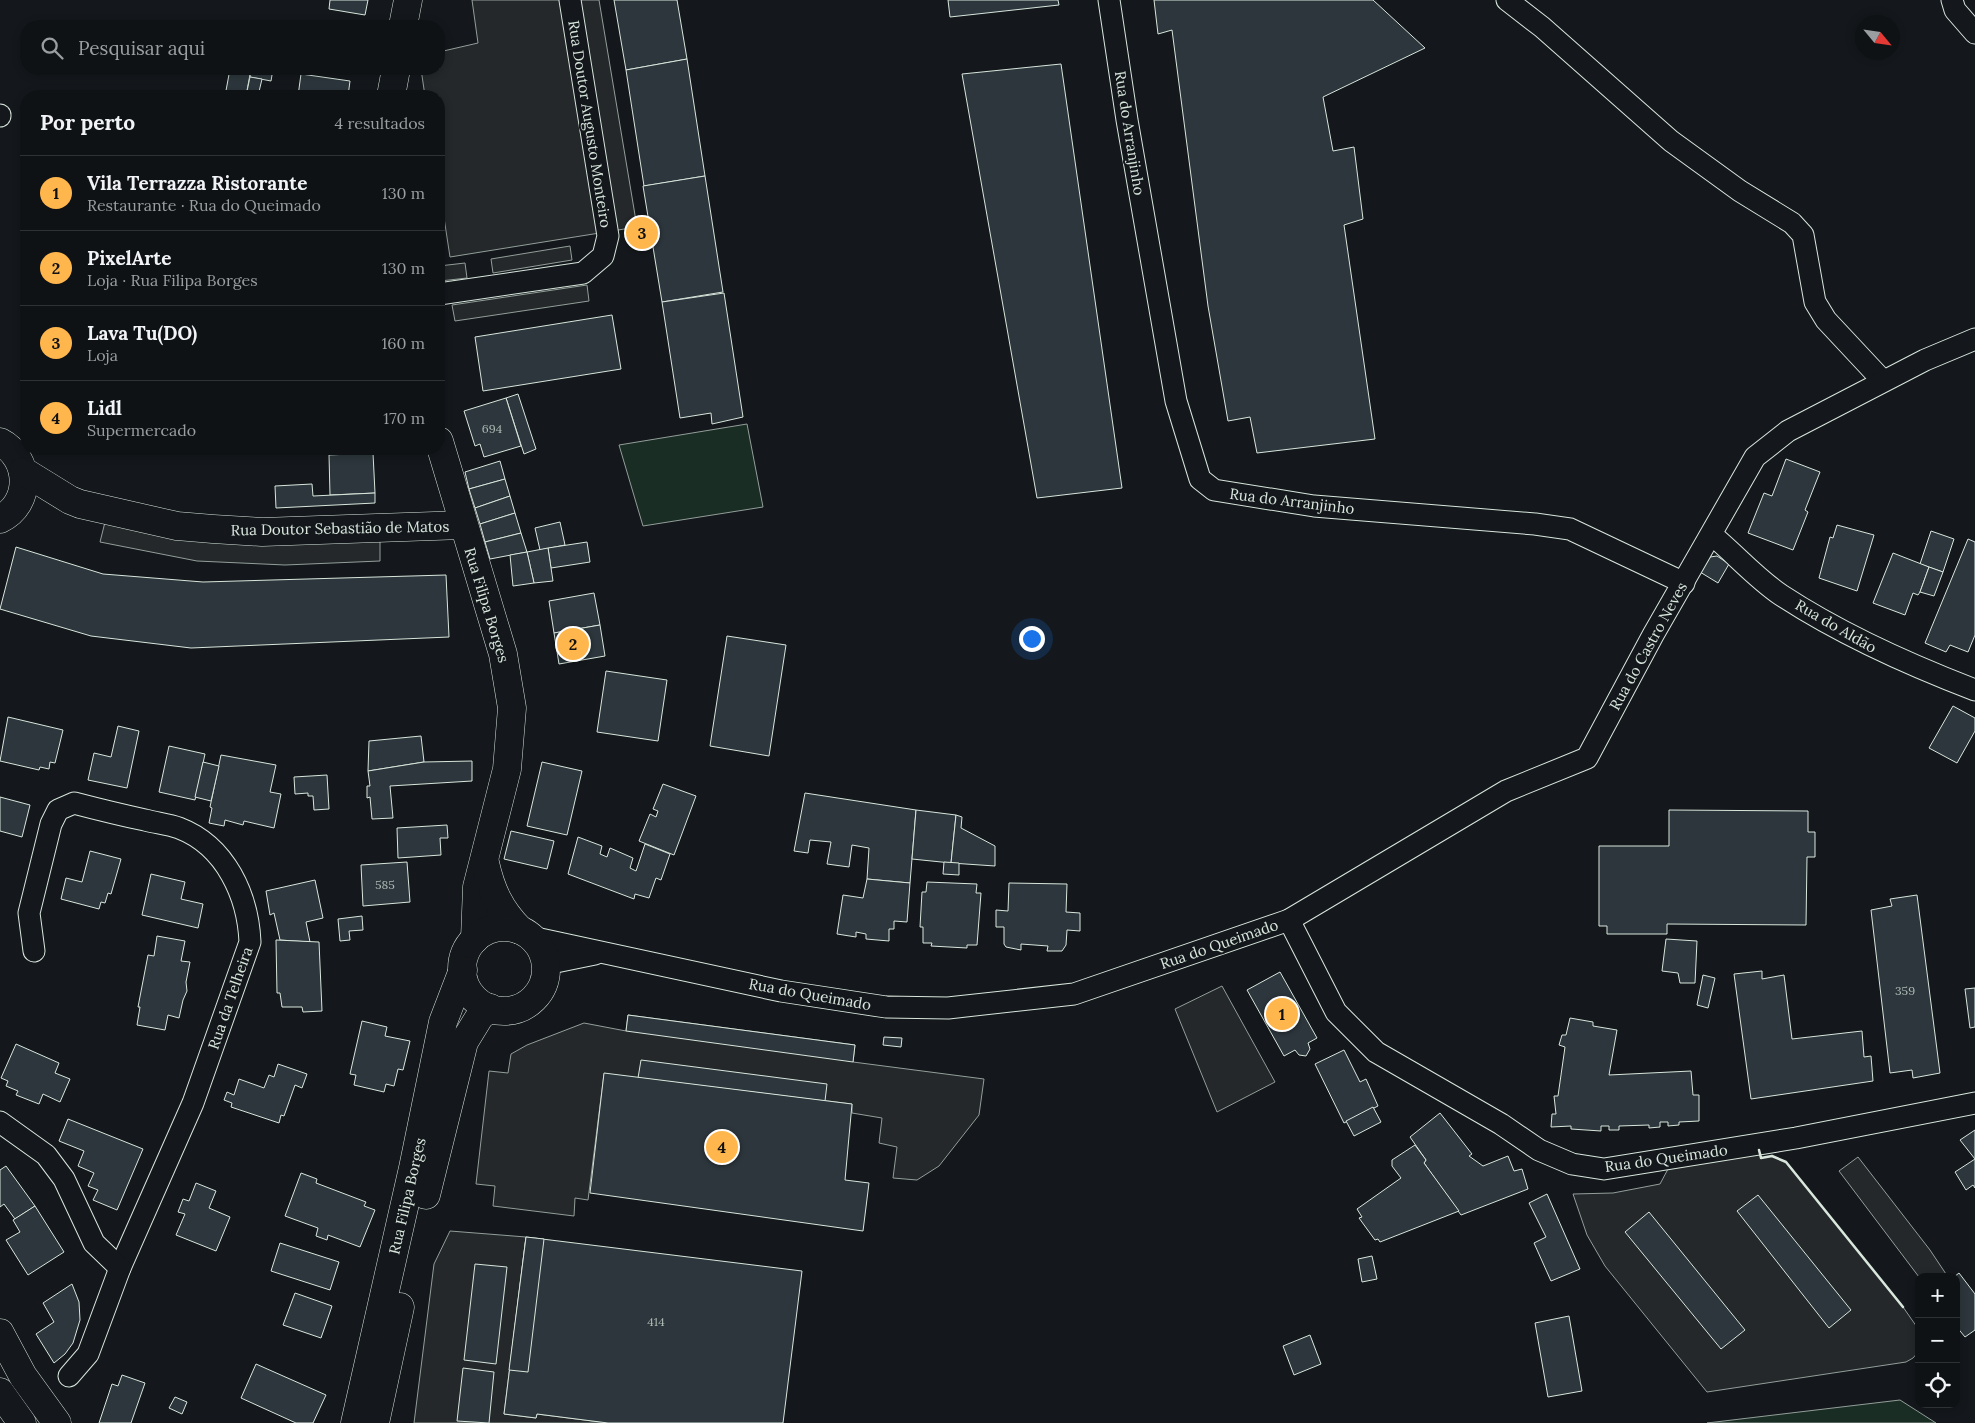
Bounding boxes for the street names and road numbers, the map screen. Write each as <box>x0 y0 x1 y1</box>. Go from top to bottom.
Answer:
street label: Rua Doutor Augusto Monteiro <box>564 19 616 229</box>
street label: Rua do Arranjinho <box>1111 69 1149 197</box>
street label: Rua do Arranjinho <box>1228 484 1356 518</box>
street label: Rua Doutor Sebastião de Matos <box>231 517 449 539</box>
street label: Rua Filipa Borges <box>460 545 514 665</box>
street label: Rua do Castro Neves <box>1605 578 1691 713</box>
street label: Rua do Aldão <box>1792 595 1880 657</box>
street label: Rua do Queimado <box>1157 915 1281 973</box>
street label: Rua da Telheira <box>204 944 257 1052</box>
street label: Rua do Queimado <box>747 974 873 1014</box>
street label: Rua Filipa Borges <box>384 1136 430 1256</box>
street label: Rua do Queimado <box>1603 1140 1729 1176</box>

